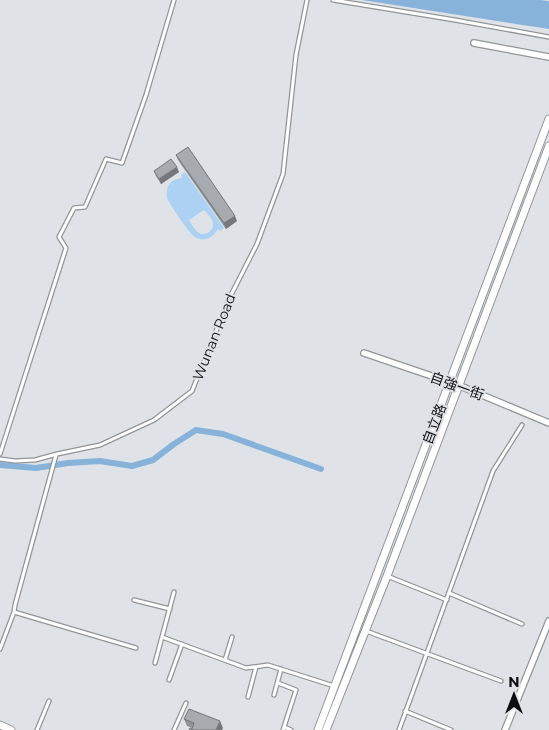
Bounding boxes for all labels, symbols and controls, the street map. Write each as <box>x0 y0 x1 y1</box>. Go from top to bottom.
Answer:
street label: Wunan Road <box>188 291 240 383</box>
street label: 自強一街 <box>428 368 486 404</box>
street label: 自立路 <box>418 401 450 447</box>
north arrow <box>489 670 539 720</box>
text: N <box>508 673 520 691</box>

